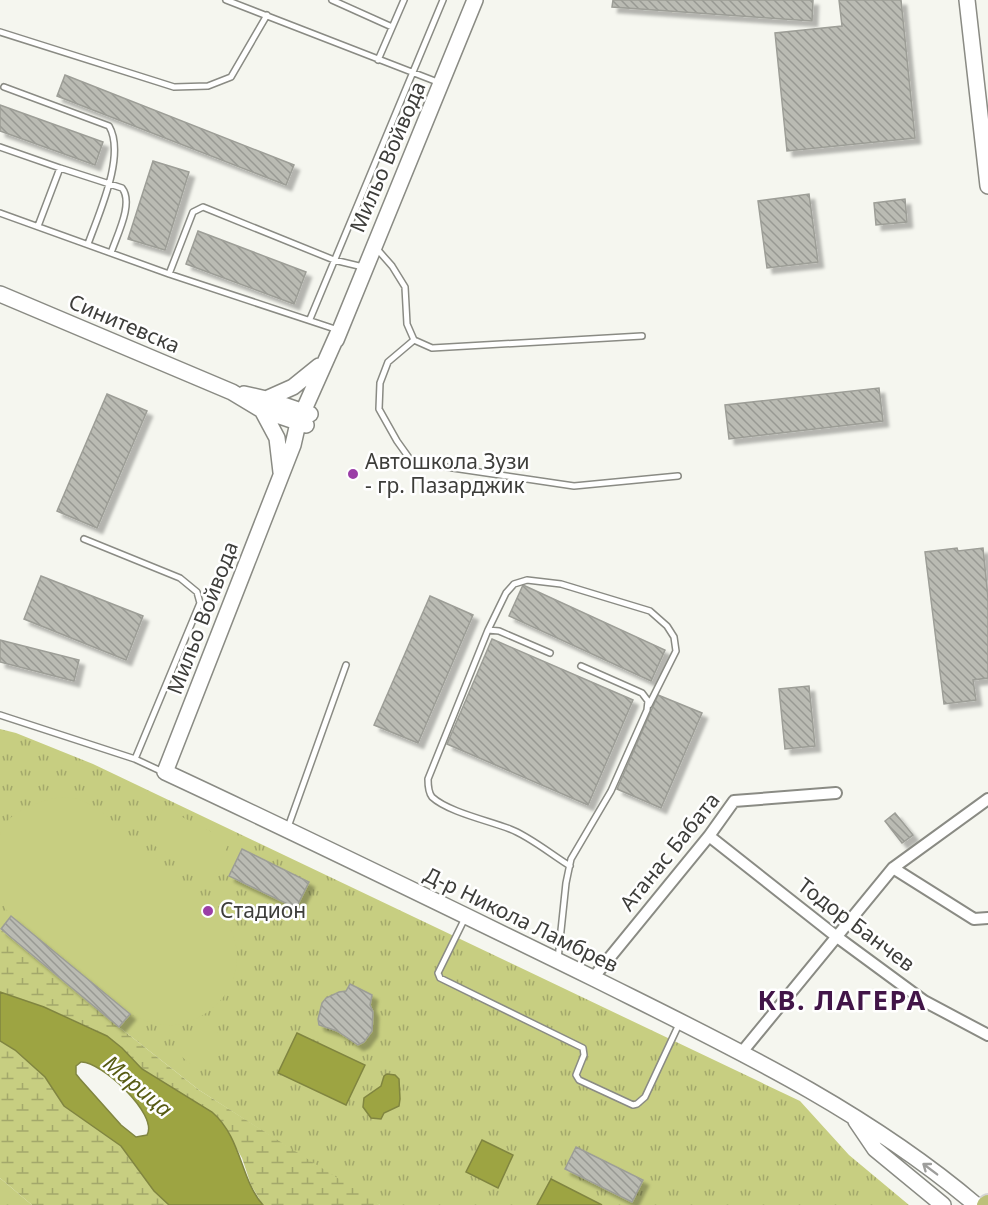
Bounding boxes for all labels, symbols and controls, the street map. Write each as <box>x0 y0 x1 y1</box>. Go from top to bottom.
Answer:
street label: Мильо Войвода <box>343 77 432 236</box>
street label: Синитевска <box>65 287 184 359</box>
place label: Автошкола Зузи - гр. Пазарджик <box>365 447 530 499</box>
marker: Автошкола Зузи - гр. Пазарджик <box>346 467 360 481</box>
street label: Мильо Войвода <box>160 537 244 698</box>
street label: Атанас Бабата <box>613 786 726 916</box>
street label: Д-р Никола Ламбрев <box>420 860 623 978</box>
street label: Тодор Банчев <box>792 871 921 977</box>
place label: Стадион <box>220 896 306 924</box>
marker: Стадион <box>201 904 215 918</box>
district label: КВ. ЛАГЕРА <box>757 981 927 1018</box>
water label: Марица <box>98 1048 180 1123</box>
one-way arrow <box>922 1163 938 1175</box>

